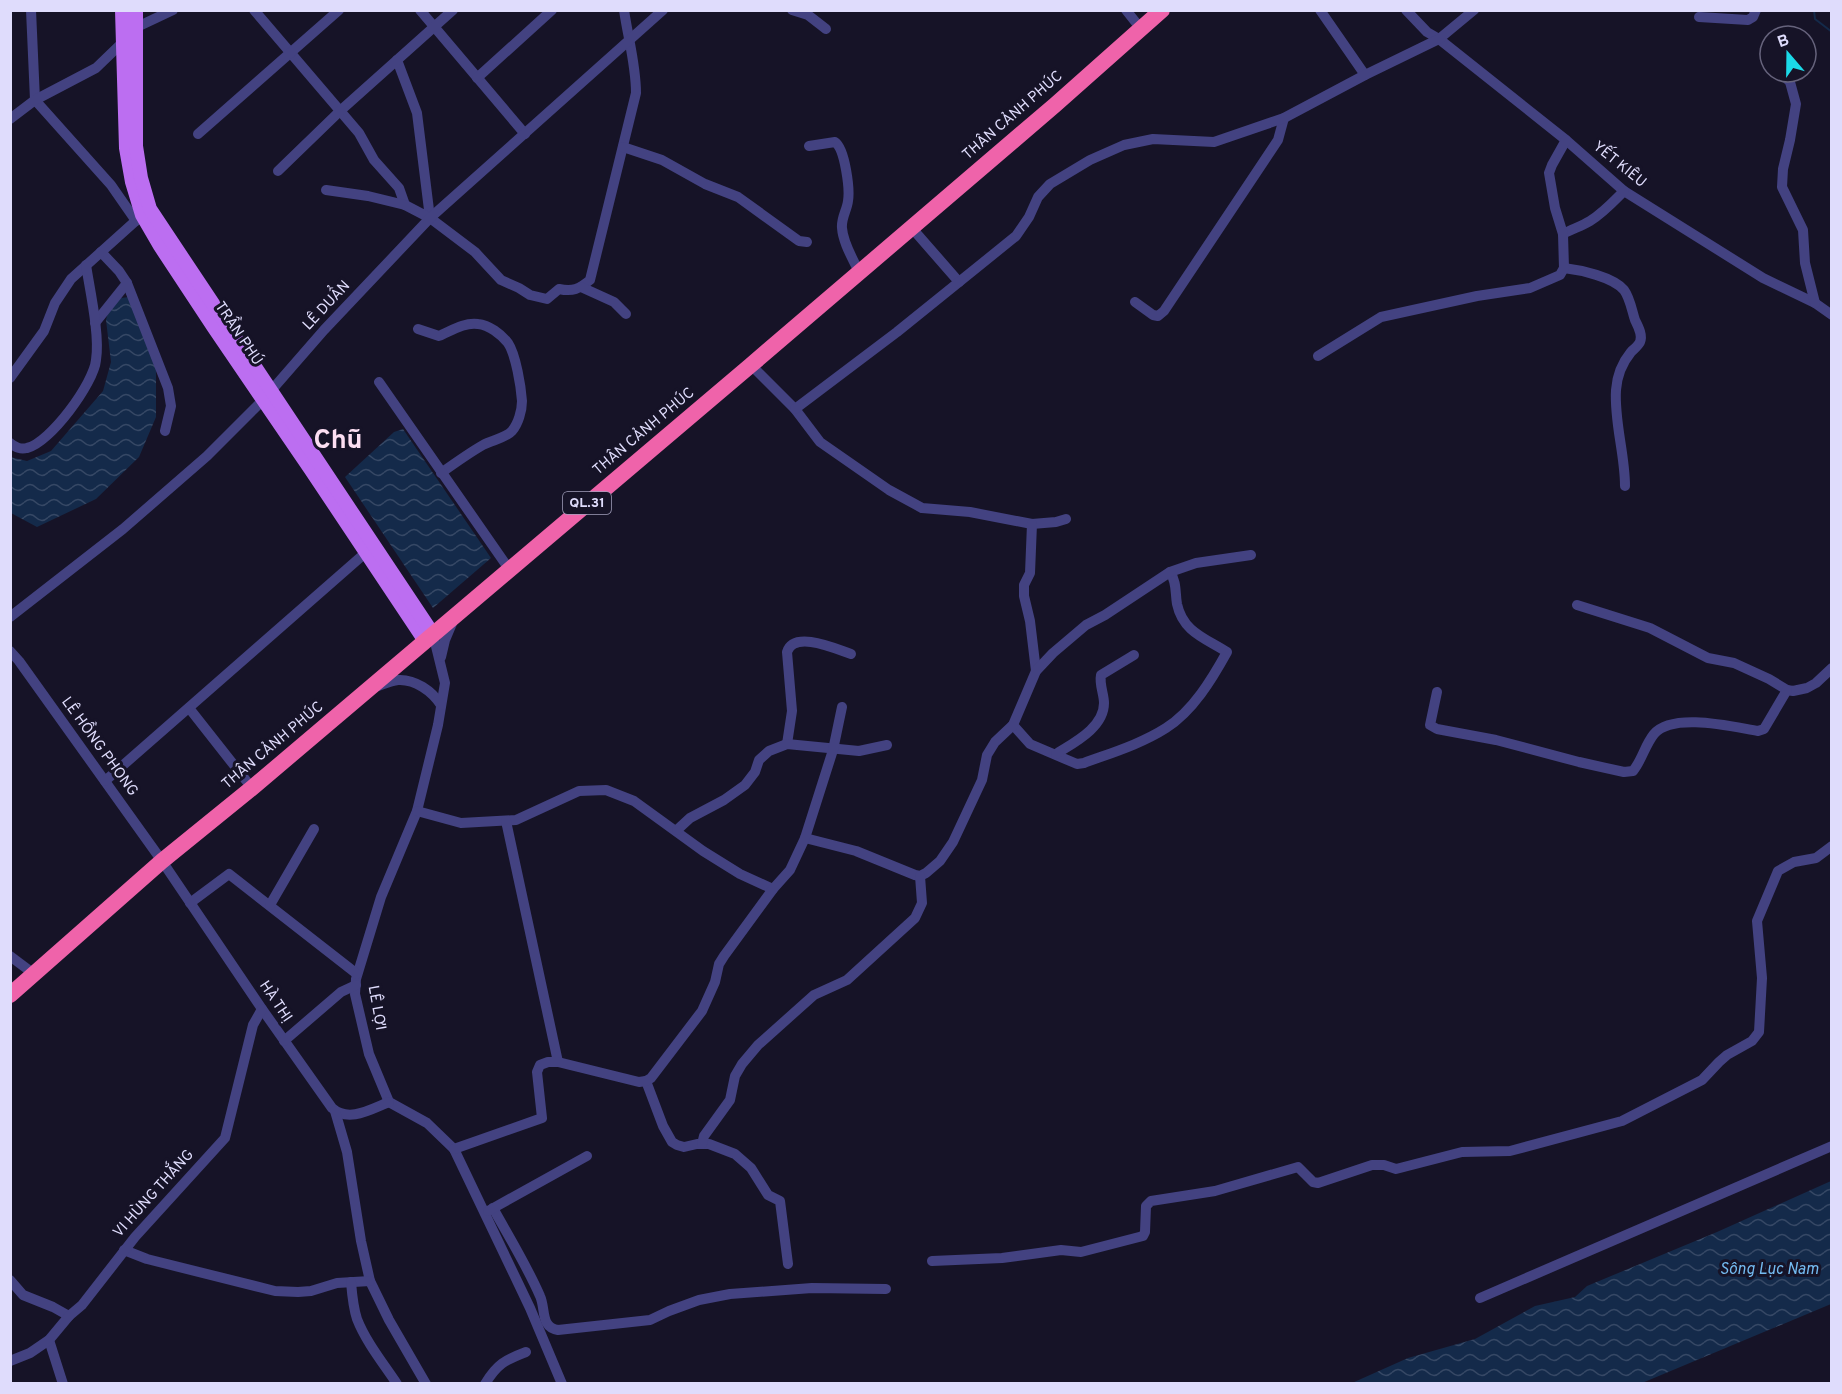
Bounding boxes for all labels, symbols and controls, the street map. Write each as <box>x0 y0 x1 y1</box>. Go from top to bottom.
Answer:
north arrow <box>1758 24 1818 84</box>
text: B <box>1775 30 1792 53</box>
street label: THÂN CẢNH PHÚC <box>958 66 1067 165</box>
street label: YẾT KIÊU <box>1588 135 1651 192</box>
street label: LÊ DUẨN <box>295 274 355 335</box>
street label: TRẦN PHÚ <box>210 297 269 369</box>
street label: THÂN CẢNH PHÚC <box>588 382 699 480</box>
district label: Chũ <box>313 424 363 458</box>
road number: QL.31 <box>563 492 611 514</box>
street label: LÊ HỒNG PHONG <box>56 691 145 801</box>
street label: THÂN CẢNH PHÚC <box>217 696 328 794</box>
street label: HÀ THỊ <box>254 977 297 1026</box>
street label: LÊ LỢI <box>363 984 390 1032</box>
street label: VI HÙNG THẮNG <box>107 1143 199 1242</box>
water label: Sông Lục Nam <box>1719 1260 1819 1280</box>

